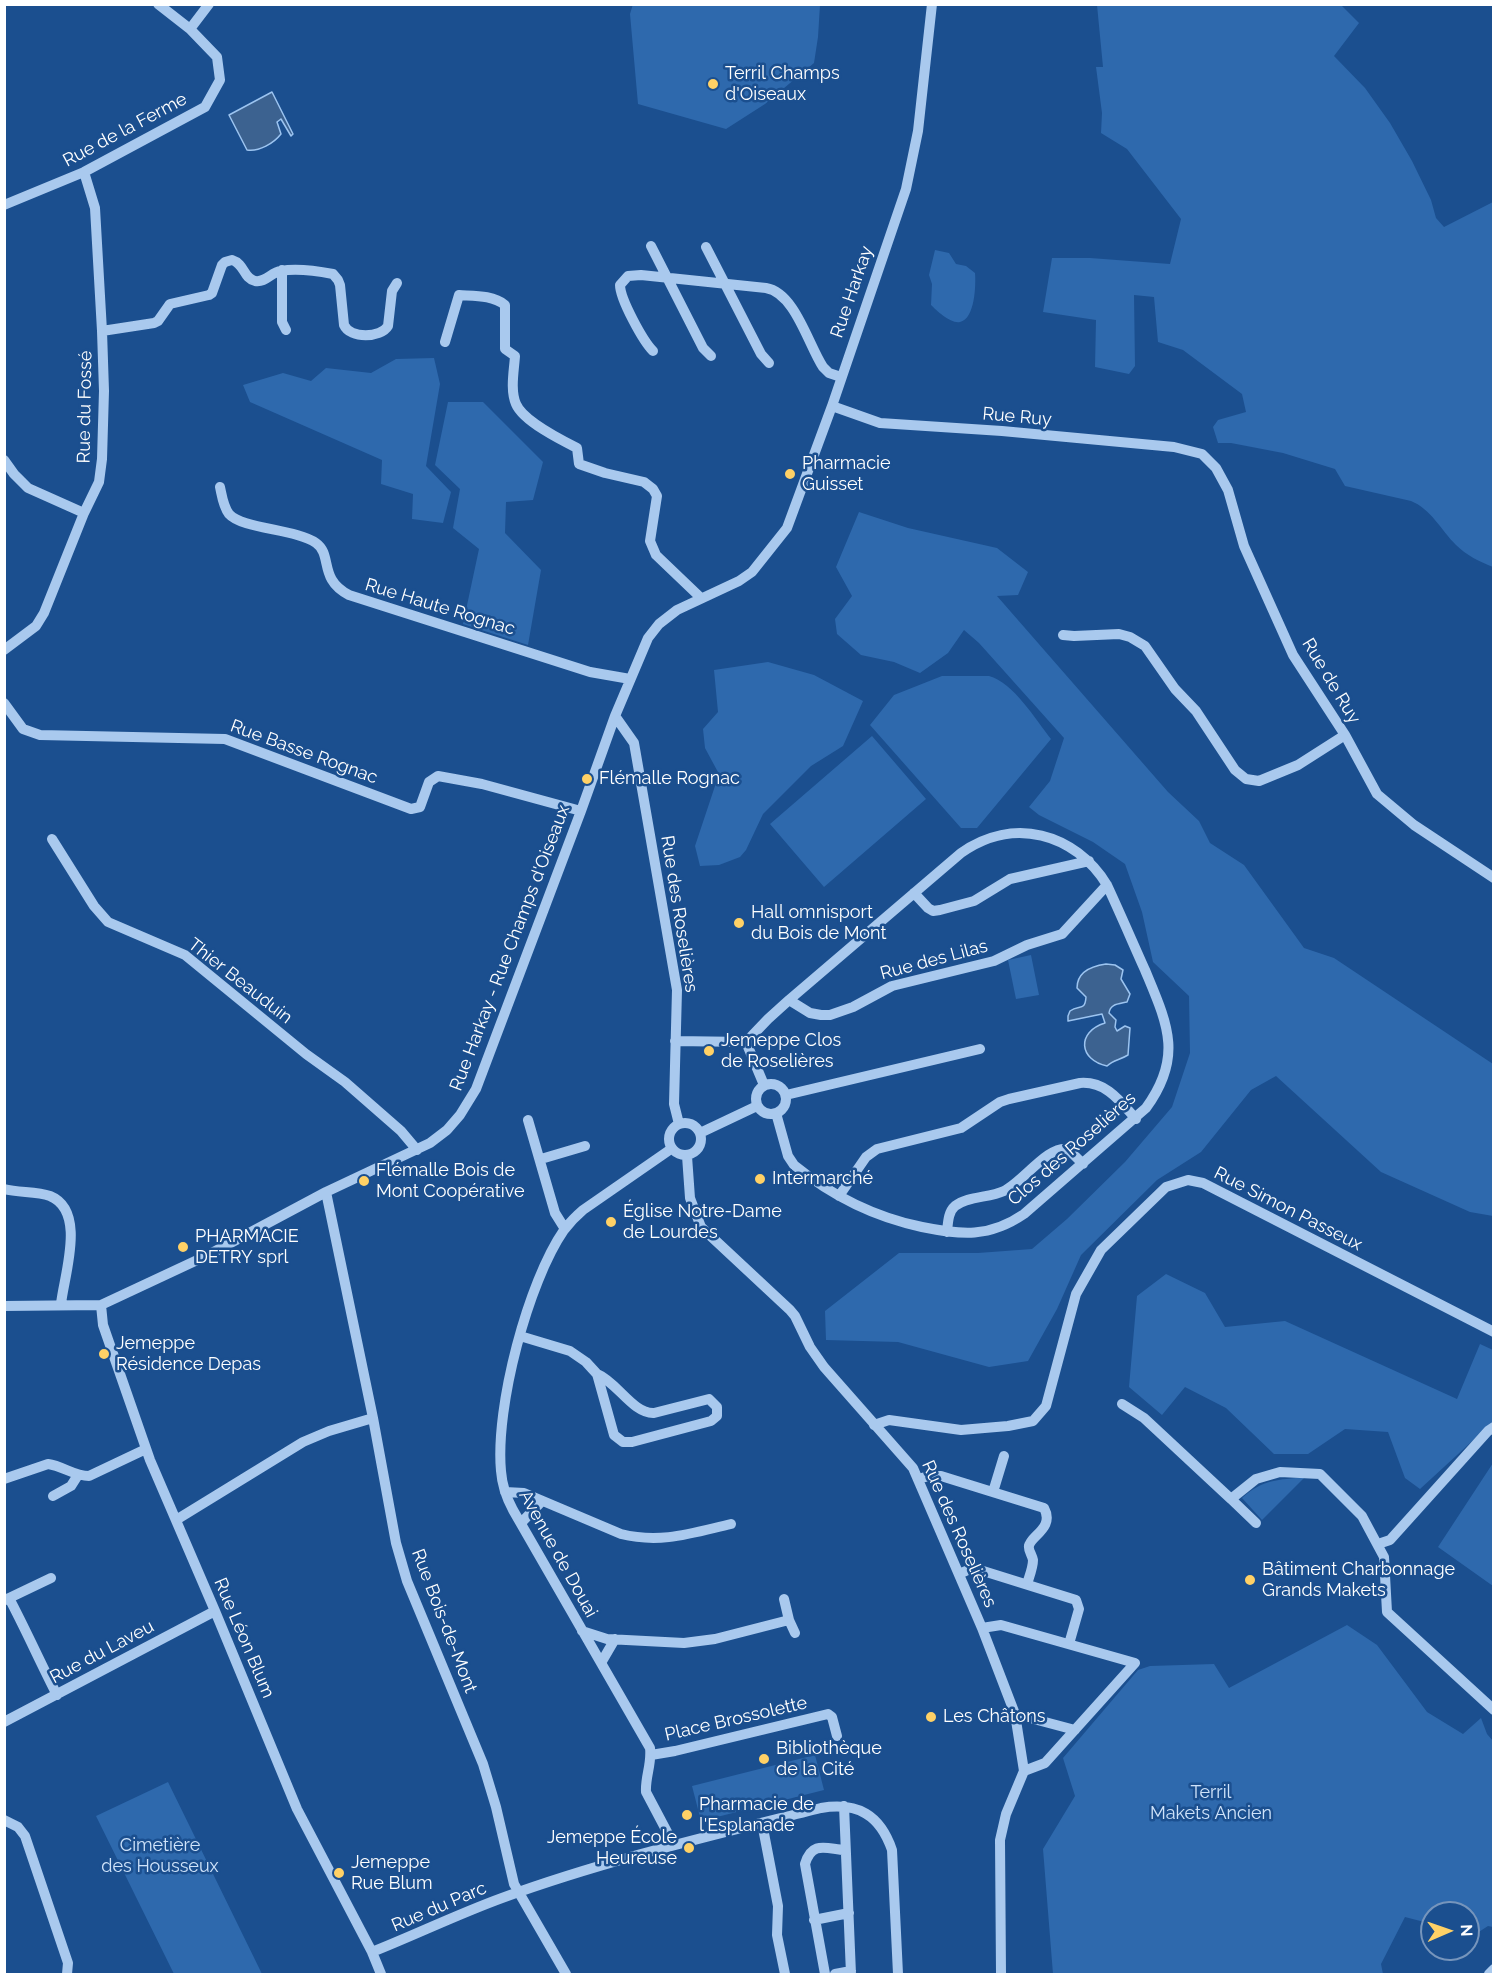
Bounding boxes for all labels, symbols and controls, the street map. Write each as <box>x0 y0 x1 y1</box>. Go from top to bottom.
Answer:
place label: Terril Champs d'Oiseaux <box>725 63 840 106</box>
marker: Terril Champs d'Oiseaux <box>706 77 720 91</box>
street label: Rue de la Ferme <box>59 88 191 172</box>
street label: Rue Harkay <box>826 243 878 341</box>
street label: Rue du Fossé <box>73 351 97 463</box>
street label: Rue Ruy <box>981 403 1053 431</box>
place label: Pharmacie Guisset <box>802 453 891 496</box>
marker: Pharmacie Guisset <box>783 467 797 481</box>
street label: Rue Haute Rognac <box>362 574 518 640</box>
street label: Rue de Ruy <box>1297 634 1365 728</box>
street label: Rue Basse Rognac <box>227 715 381 789</box>
place label: Flémalle Rognac <box>599 768 740 790</box>
marker: Flémalle Rognac <box>580 772 594 786</box>
street label: Rue Harkay - Rue Champs d'Oiseaux <box>445 802 575 1094</box>
street label: Rue des Roselières <box>656 834 702 994</box>
place label: Hall omnisport du Bois de Mont <box>751 902 887 944</box>
marker: Hall omnisport du Bois de Mont <box>732 916 746 930</box>
street label: Thier Beauduin <box>184 934 296 1028</box>
street label: Rue des Lilas <box>878 935 990 985</box>
place label: Jemeppe Clos de Roselières <box>721 1030 841 1072</box>
marker: Jemeppe Clos de Roselières <box>702 1044 716 1058</box>
street label: Clos des Roselières <box>1004 1088 1140 1210</box>
place label: Flémalle Bois de Mont Coopérative <box>376 1160 525 1202</box>
street label: Rue Simon Passeux <box>1210 1162 1366 1256</box>
place label: Intermarché <box>772 1168 873 1190</box>
marker: Intermarché <box>753 1172 767 1186</box>
marker: Flémalle Bois de Mont Coopérative <box>357 1174 371 1188</box>
place label: Église Notre-Dame de Lourdes <box>623 1201 782 1244</box>
marker: Église Notre-Dame de Lourdes <box>604 1215 618 1229</box>
place label: PHARMACIE DETRY sprl <box>195 1226 299 1268</box>
marker: PHARMACIE DETRY sprl <box>176 1240 190 1254</box>
place label: Jemeppe Résidence Depas <box>116 1333 261 1376</box>
marker: Jemeppe Résidence Depas <box>97 1347 111 1361</box>
street label: Rue des Roselières <box>917 1457 1001 1611</box>
street label: Avenue de Douai <box>514 1487 602 1621</box>
street label: Rue Bois-de-Mont <box>407 1546 481 1696</box>
place label: Bâtiment Charbonnage Grands Makets <box>1262 1559 1455 1602</box>
marker: Bâtiment Charbonnage Grands Makets <box>1243 1573 1257 1587</box>
street label: Rue Léon Blum <box>209 1575 279 1701</box>
street label: Rue du Laveu <box>46 1616 158 1688</box>
street label: Place Brossolette <box>663 1692 809 1746</box>
place label: Les Châtons <box>943 1706 1045 1728</box>
marker: Les Châtons <box>924 1710 938 1724</box>
place label: Bibliothèque de la Cité <box>776 1738 882 1780</box>
marker: Bibliothèque de la Cité <box>757 1752 771 1766</box>
park label: Terril Makets Ancien <box>1150 1782 1272 1824</box>
place label: Pharmacie de l'Esplanade <box>699 1794 814 1836</box>
marker: Pharmacie de l'Esplanade <box>680 1808 694 1822</box>
place label: Jemeppe École Heureuse <box>547 1827 677 1870</box>
park label: Cimetière des Housseux <box>101 1835 219 1878</box>
marker: Jemeppe École Heureuse <box>682 1841 696 1855</box>
place label: Jemeppe Rue Blum <box>351 1852 433 1894</box>
marker: Jemeppe Rue Blum <box>332 1866 346 1880</box>
street label: Rue du Parc <box>388 1877 490 1937</box>
north arrow <box>1420 1901 1480 1961</box>
text: N <box>1457 1924 1476 1937</box>

